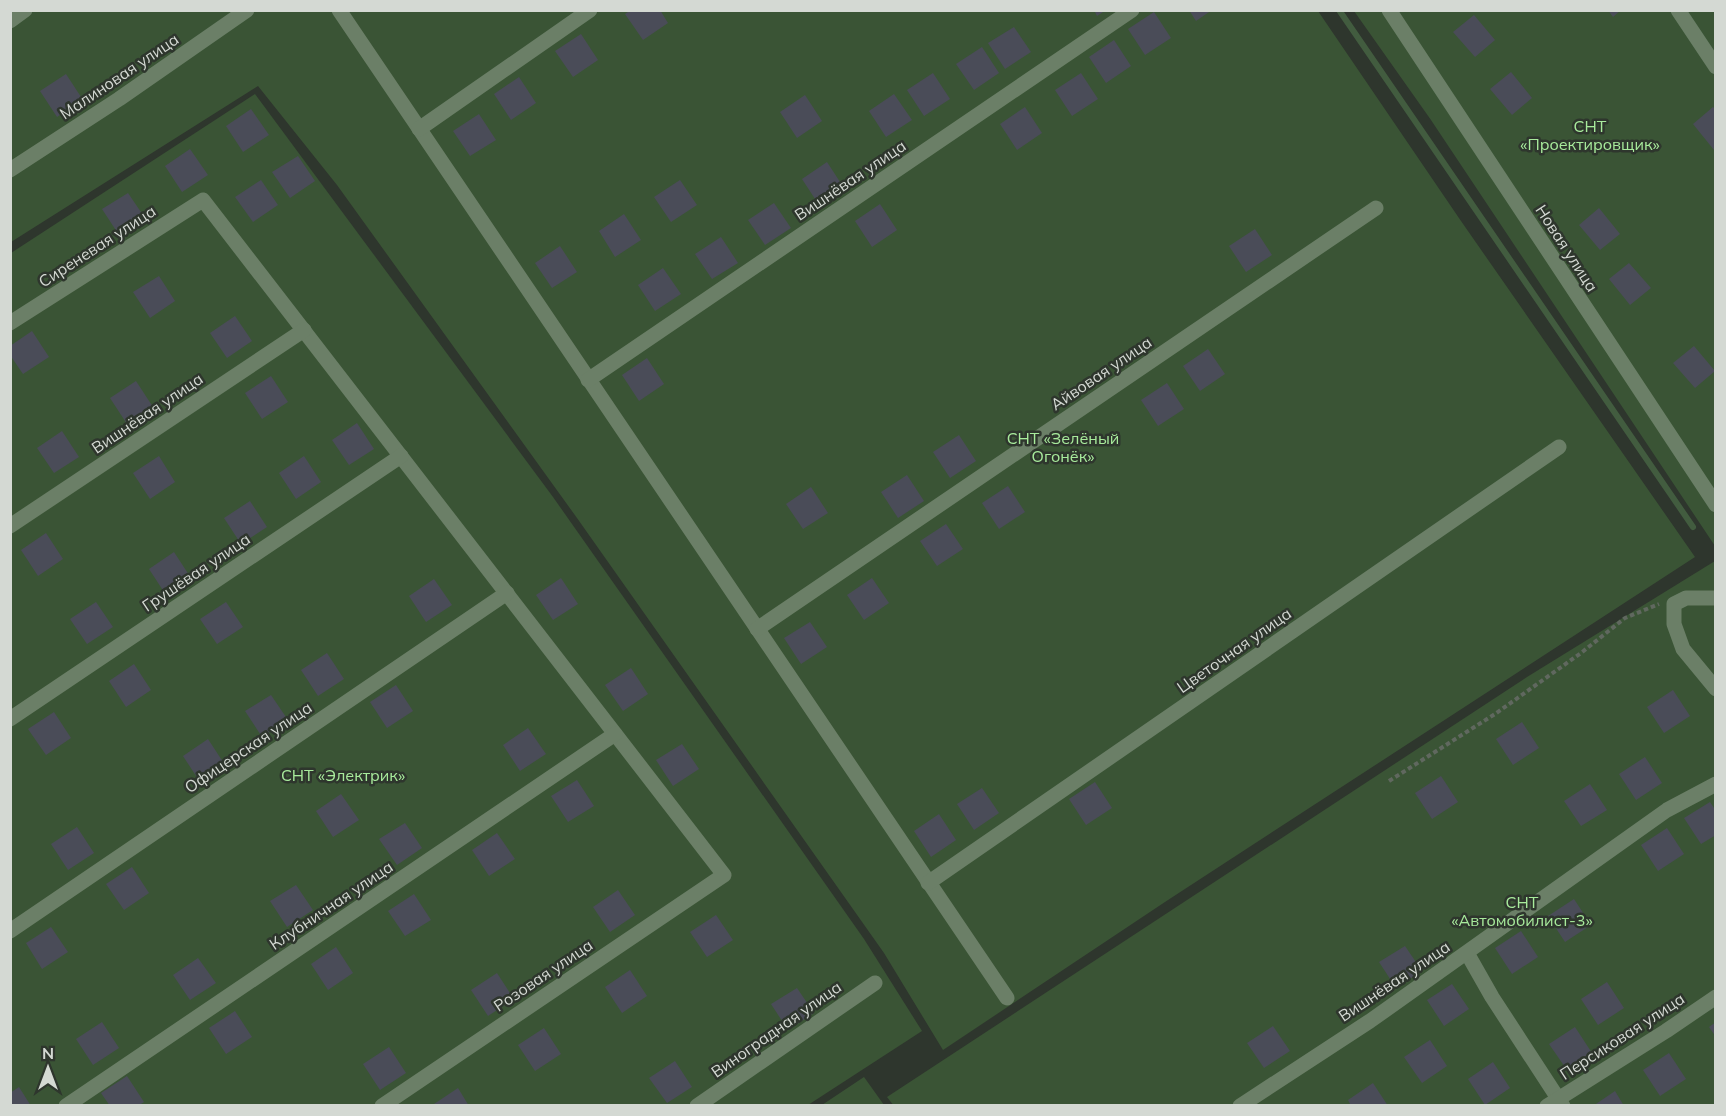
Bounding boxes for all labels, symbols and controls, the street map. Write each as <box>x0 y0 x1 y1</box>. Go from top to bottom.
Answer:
street label: Малиновая улица <box>56 29 182 123</box>
park label: СНТ «Проектировщик» <box>1520 116 1660 154</box>
street label: Вишнёвая улица <box>790 135 910 225</box>
street label: Сиреневая улица <box>35 201 159 291</box>
street label: Новая улица <box>1531 201 1603 295</box>
street label: Айвовая улица <box>1047 332 1155 414</box>
street label: Вишнёвая улица <box>87 368 207 458</box>
park label: СНТ «Зелёный Огонёк» <box>1007 428 1119 466</box>
street label: Грушёвая улица <box>138 528 254 616</box>
street label: Цветочная улица <box>1173 603 1295 697</box>
street label: Офицерская улица <box>180 697 316 797</box>
park label: СНТ «Электрик» <box>281 765 405 785</box>
street label: Клубничная улица <box>265 856 397 954</box>
park label: СНТ «Автомобилист-3» <box>1451 892 1593 930</box>
street label: Розовая улица <box>490 935 596 1015</box>
street label: Вишнёвая улица <box>1334 936 1454 1026</box>
street label: Виноградная улица <box>707 976 845 1082</box>
street label: Персиковая улица <box>1556 988 1688 1084</box>
north arrow <box>18 1038 78 1098</box>
text: N <box>42 1043 54 1063</box>

